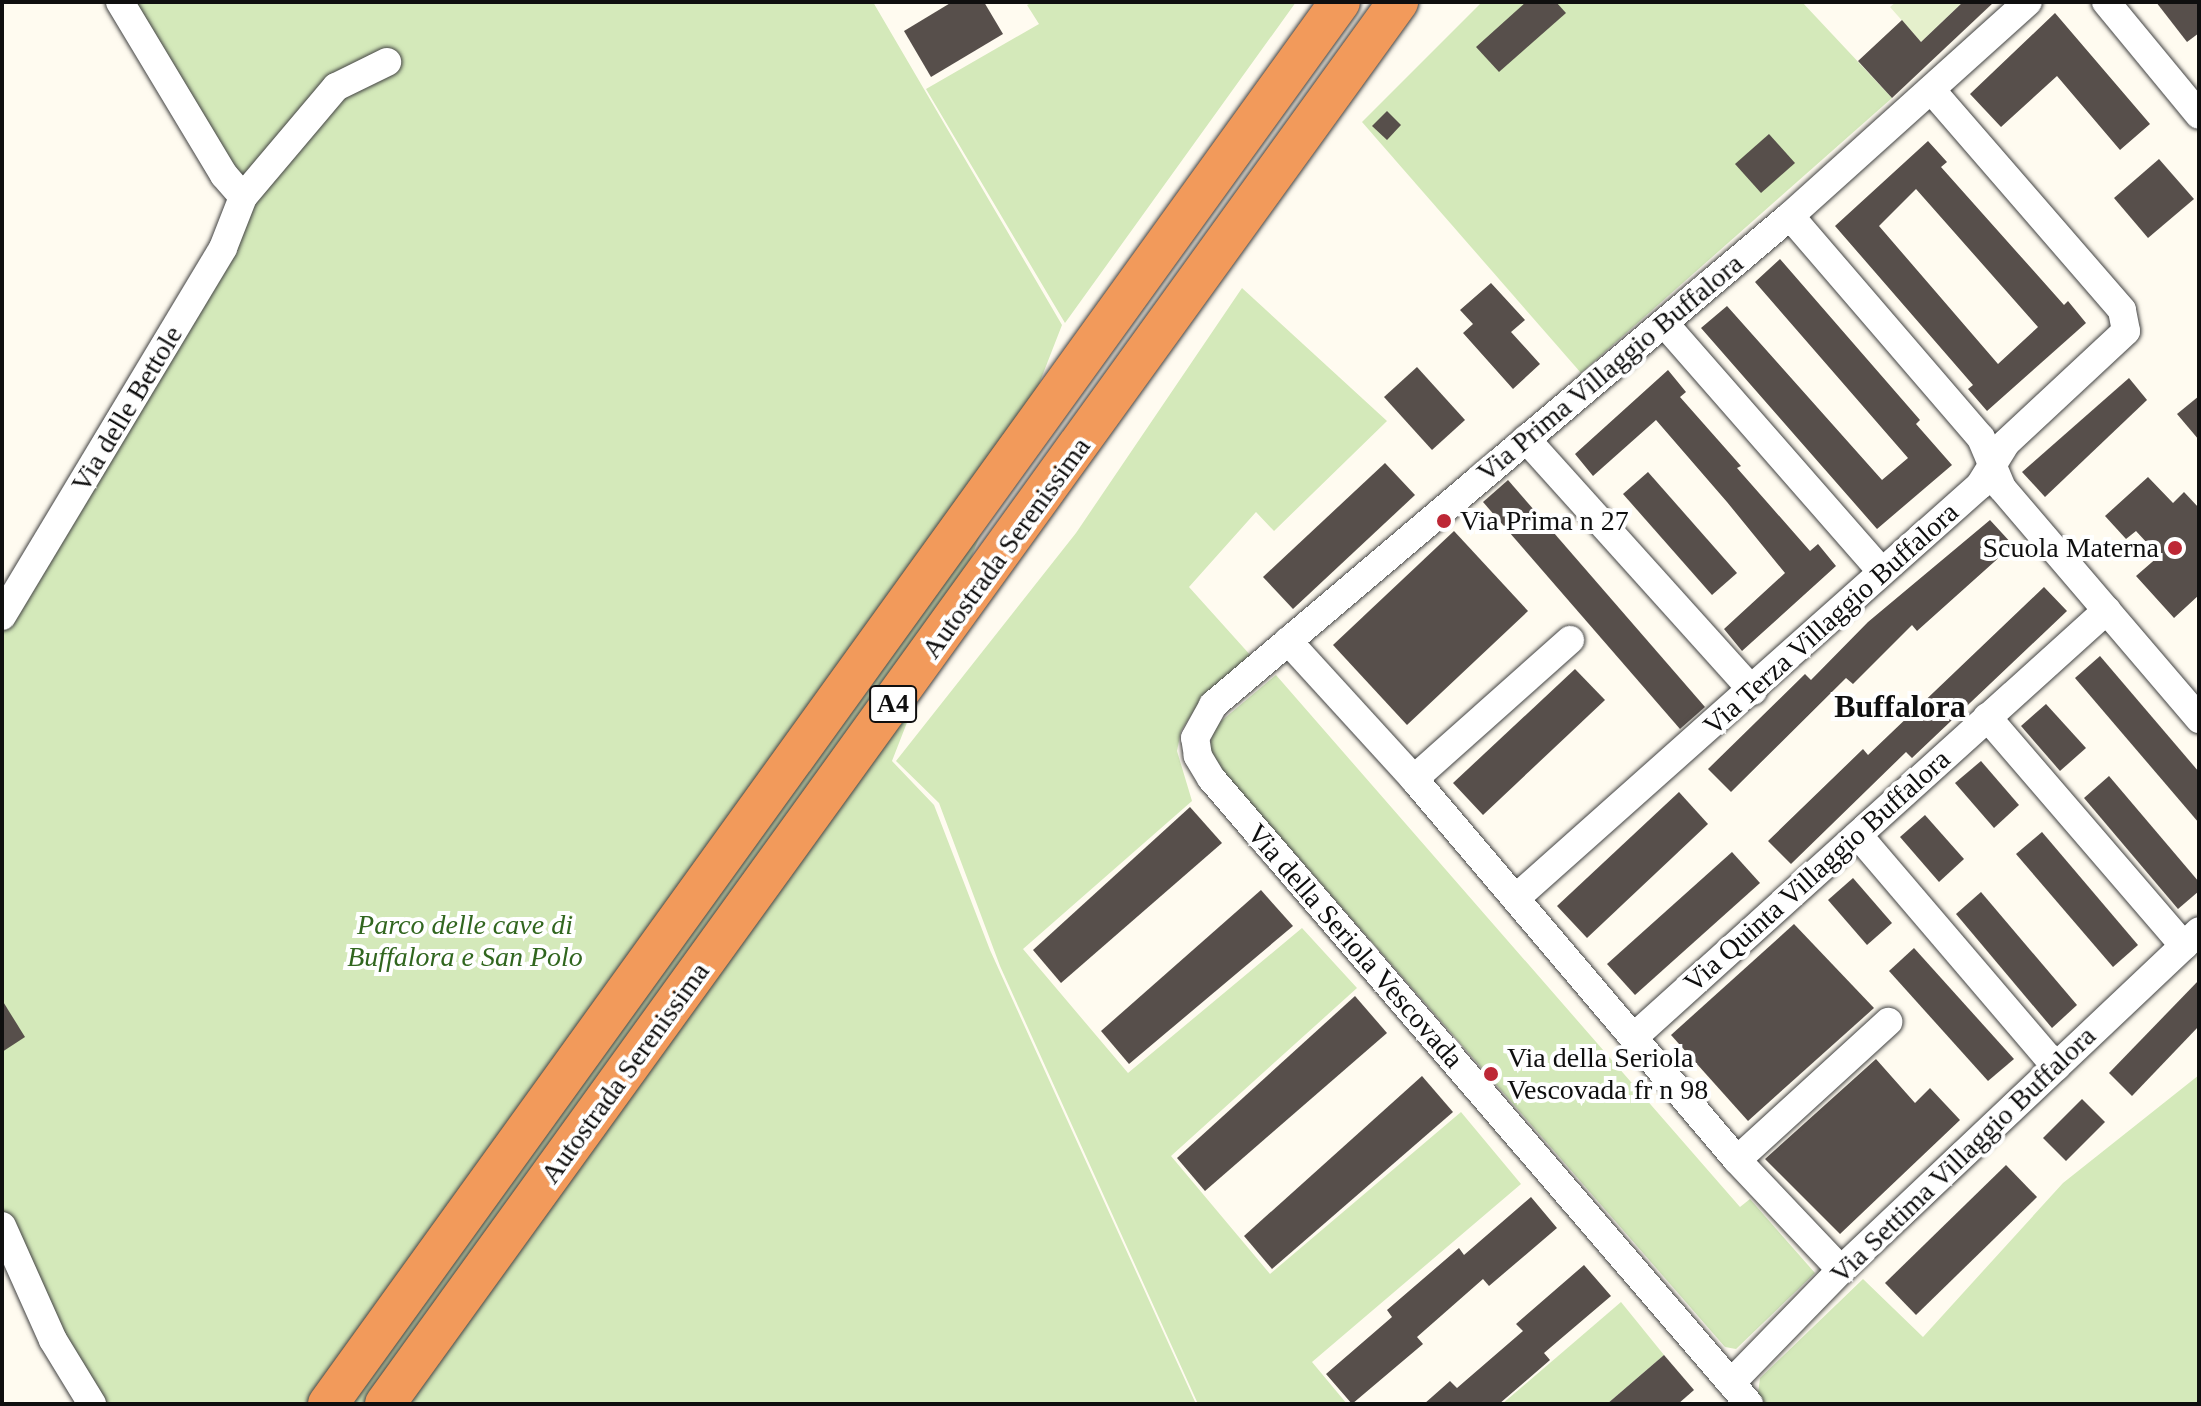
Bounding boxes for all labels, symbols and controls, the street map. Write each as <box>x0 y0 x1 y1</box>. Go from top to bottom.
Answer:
street label: Via Prima Villaggio Buffalora <box>1470 247 1750 489</box>
street label: Via delle Bettole <box>64 320 190 498</box>
street label: Autostrada Serenissima <box>914 431 1098 665</box>
street label: Via Terza Villaggio Buffalora <box>1696 495 1966 743</box>
place label: Via Prima n 27 <box>1460 504 1629 538</box>
marker: Via Prima n 27 <box>1435 512 1453 530</box>
place label: Scuola Materna <box>1983 531 2159 565</box>
marker: Scuola Materna <box>2166 539 2184 557</box>
road number: A4 <box>869 682 917 726</box>
district label: Buffalora <box>1834 687 1966 725</box>
street label: Via Quinta Villaggio Buffalora <box>1677 742 1957 1000</box>
street label: Via della Seriola Vescovada <box>1240 817 1470 1075</box>
park label: Parco delle cave di Buffalora e San Polo <box>347 908 583 974</box>
street label: Autostrada Serenissima <box>533 956 717 1190</box>
street label: Via Settima Villaggio Buffalora <box>1823 1019 2103 1291</box>
place label: Via della Seriola Vescovada fr n 98 <box>1507 1041 1708 1107</box>
marker: Via della Seriola Vescovada fr n 98 <box>1482 1065 1500 1083</box>

